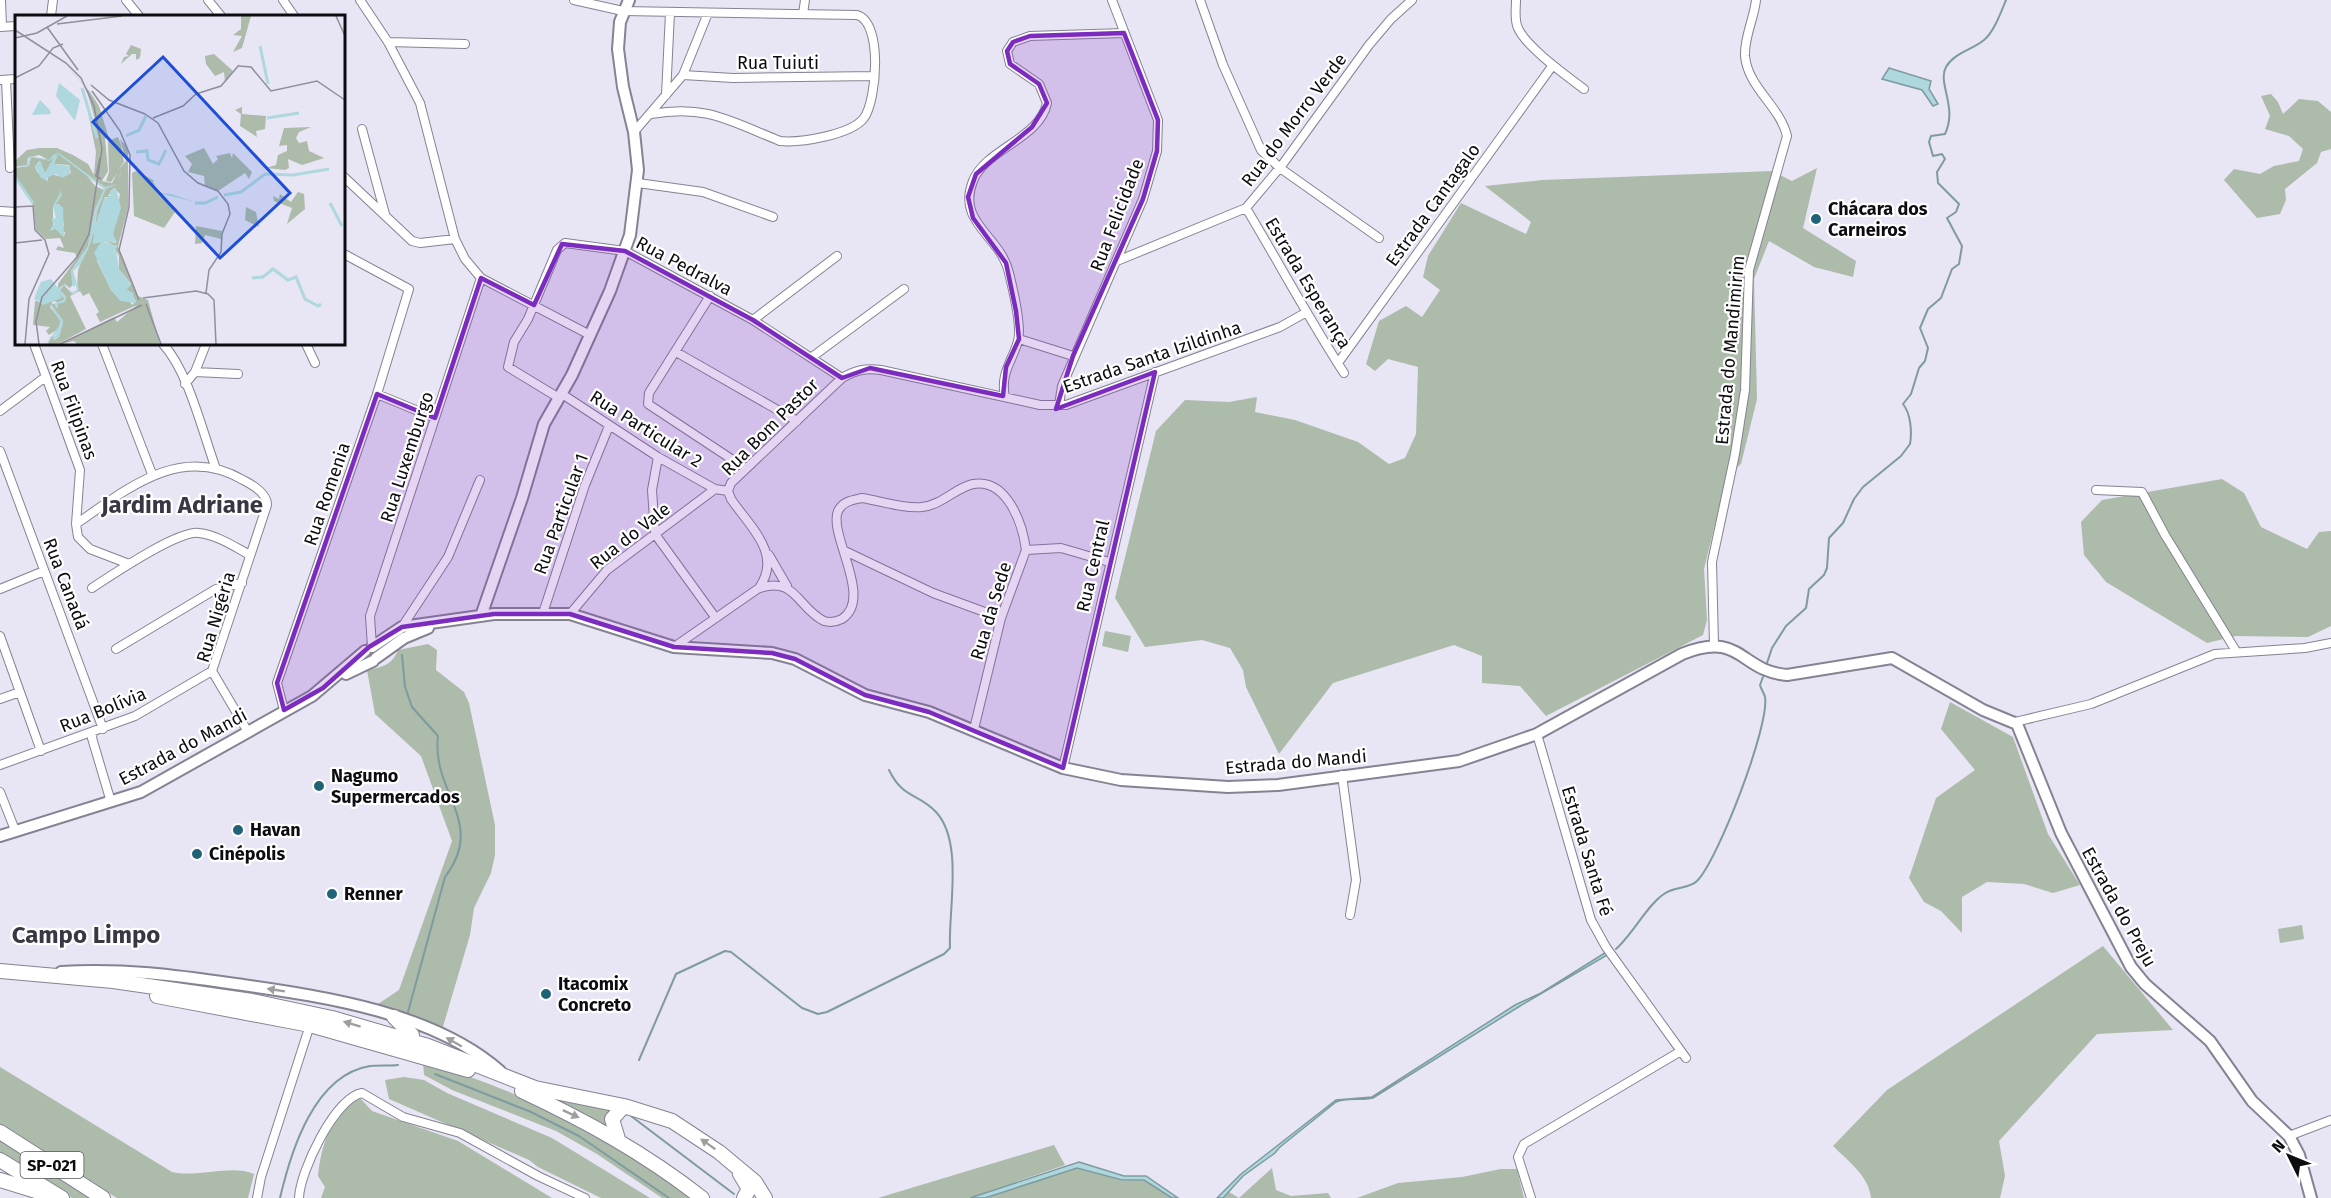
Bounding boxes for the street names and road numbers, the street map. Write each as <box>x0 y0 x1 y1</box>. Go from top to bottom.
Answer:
street label: Rua do Morro Verde <box>1237 49 1351 191</box>
street label: Rua Tuiuti <box>737 52 819 74</box>
street label: Estrada Cantagalo <box>1381 139 1485 271</box>
street label: Rua Felicidade <box>1085 155 1149 275</box>
street label: Estrada Esperança <box>1260 213 1356 353</box>
street label: Rua Pedralva <box>632 231 736 301</box>
street label: Estrada do Mandimirim <box>1711 254 1749 446</box>
street label: Estrada Santa Izildinha <box>1060 316 1244 398</box>
street label: Rua Filipinas <box>46 357 102 463</box>
street label: Rua Bom Pastor <box>717 374 823 480</box>
street label: Rua Particular 2 <box>586 386 706 472</box>
street label: Rua Luxemburgo <box>375 389 439 525</box>
street label: Rua Romenia <box>299 439 355 549</box>
street label: Rua Particular 1 <box>529 451 593 577</box>
street label: Rua do Vale <box>585 498 675 574</box>
street label: Rua Central <box>1072 518 1114 614</box>
street label: Rua Canadá <box>38 535 94 633</box>
street label: Rua da Sede <box>966 559 1016 663</box>
street label: Rua Nigéria <box>192 569 240 665</box>
street label: Rua Bolívia <box>56 683 150 737</box>
street label: Estrada do Mandi <box>115 704 251 790</box>
street label: Estrada do Mandi <box>1224 745 1368 779</box>
street label: Estrada Santa Fé <box>1557 783 1617 919</box>
street label: Estrada do Preju <box>2077 843 2161 971</box>
road number: SP-021 <box>20 1152 84 1178</box>

